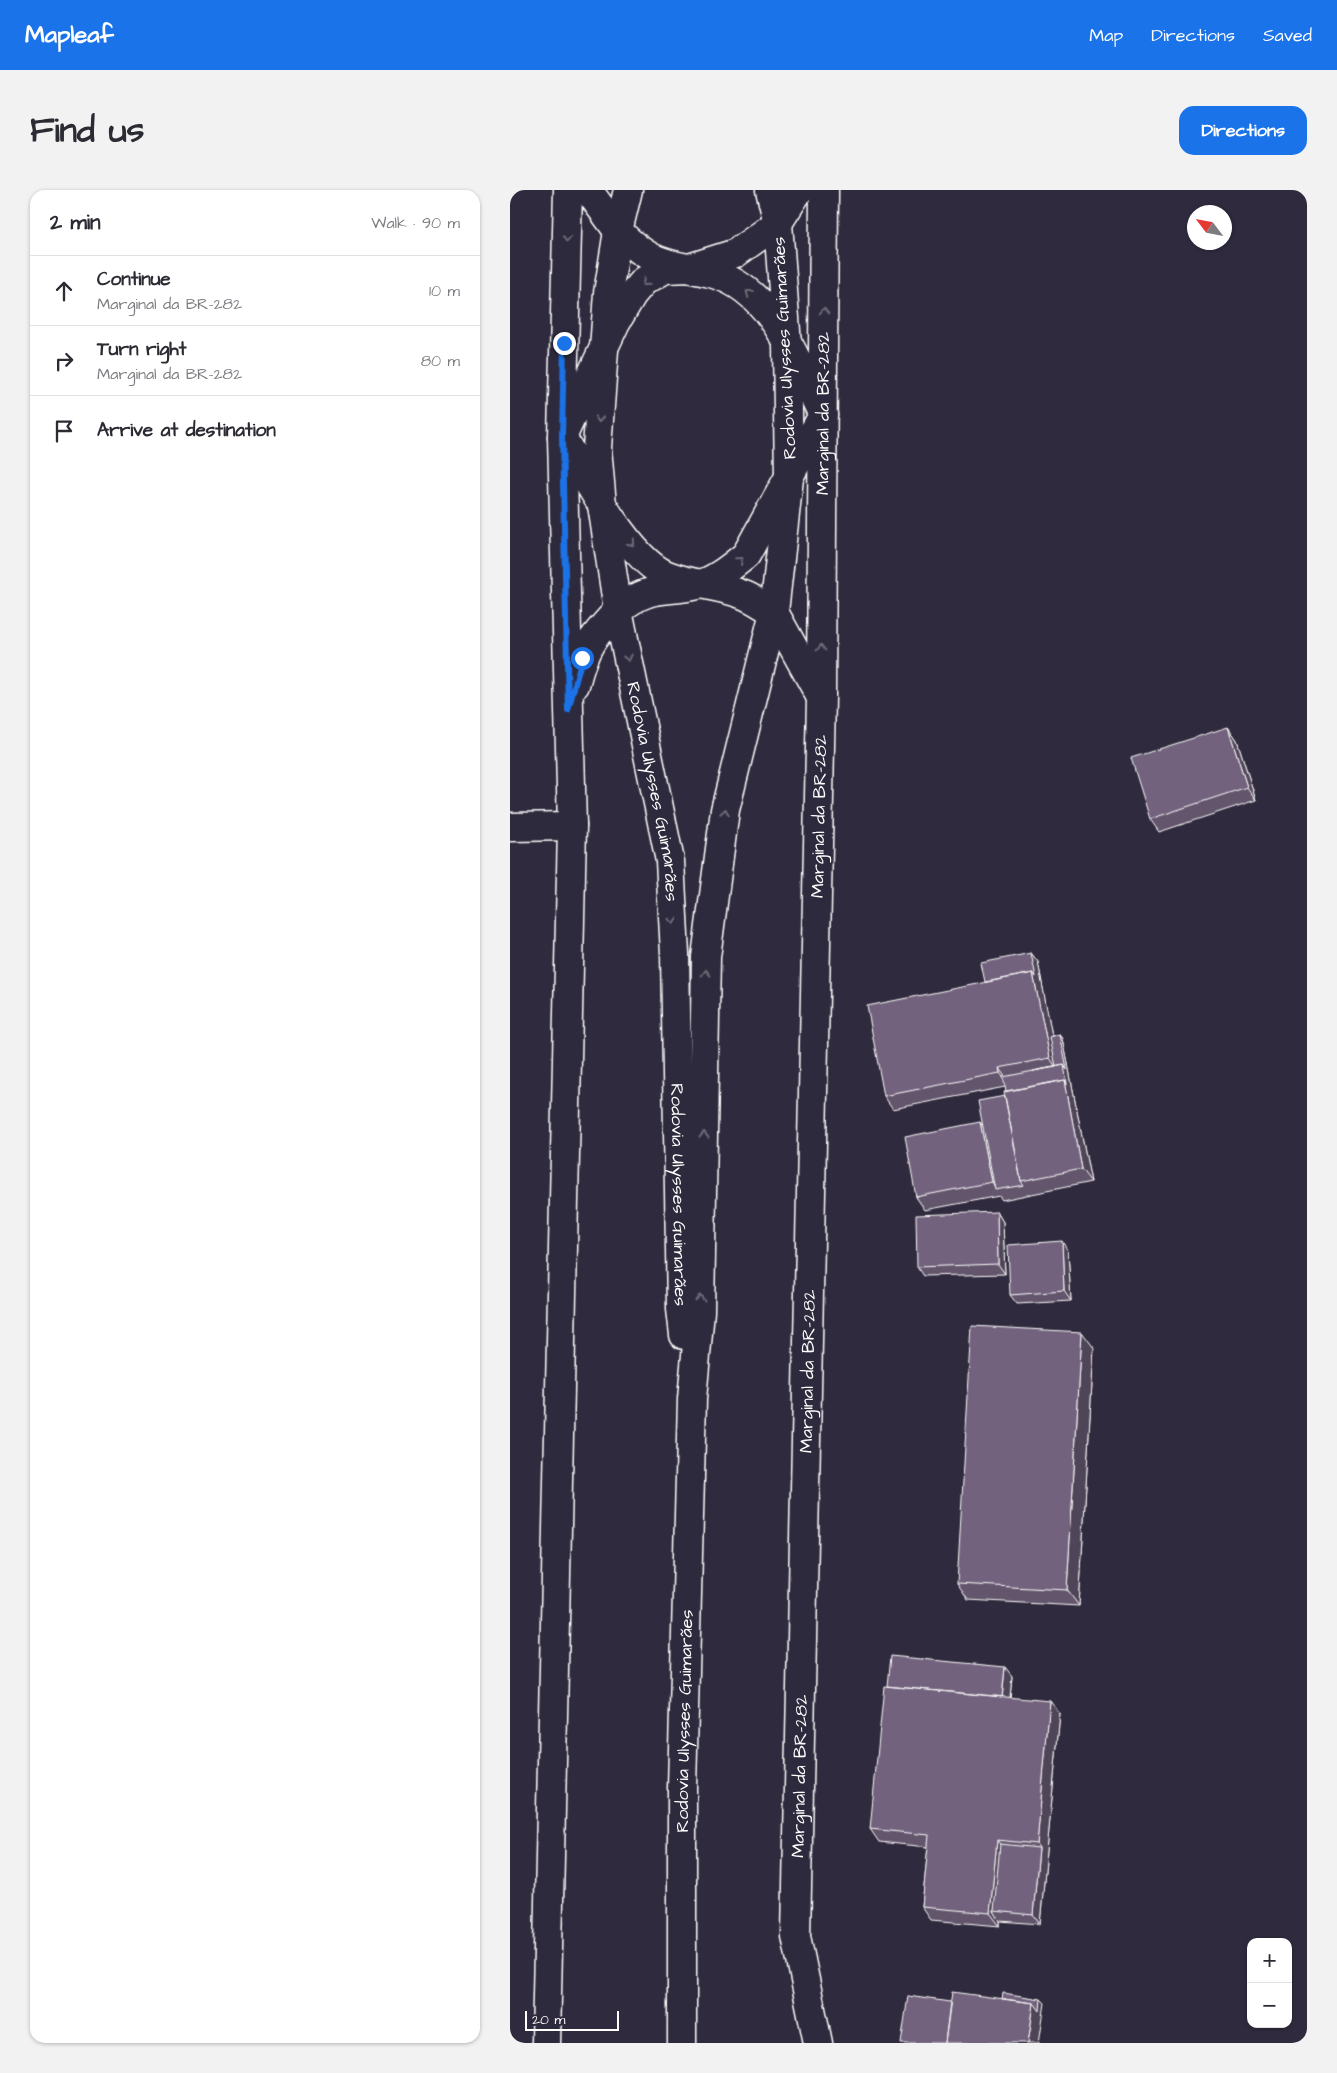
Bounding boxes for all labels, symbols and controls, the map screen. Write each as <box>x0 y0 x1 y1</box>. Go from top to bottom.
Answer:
text: Mapleaf <box>25 18 114 52</box>
text: Map <box>1089 23 1123 48</box>
text: Directions <box>1151 23 1235 48</box>
text: Saved <box>1263 23 1312 48</box>
text: Find us <box>30 106 144 155</box>
button: Directions <box>1179 106 1307 155</box>
north arrow <box>1187 205 1232 250</box>
text: 2 min <box>50 208 100 237</box>
text: Walk · 90 m <box>371 212 460 234</box>
one-way arrow <box>562 235 572 243</box>
street label: Rodovia Ulysses Guimarães <box>766 236 804 460</box>
text: Continue <box>97 266 171 293</box>
icon: ahead <box>50 277 78 305</box>
one-way arrow <box>642 277 651 285</box>
text: 10 m <box>429 280 460 302</box>
one-way arrow <box>746 290 755 298</box>
text: Marginal da BR-282 <box>97 293 242 315</box>
one-way arrow <box>819 307 829 314</box>
street label: Marginal da BR-282 <box>810 331 836 495</box>
route end <box>553 332 576 355</box>
text: Turn right <box>97 336 186 363</box>
icon: right <box>50 347 78 375</box>
text: 80 m <box>421 350 460 372</box>
text: Marginal da BR-282 <box>97 363 242 385</box>
one-way arrow <box>593 415 604 423</box>
icon: arrive <box>50 417 78 445</box>
text: Arrive at destination <box>97 417 276 444</box>
one-way arrow <box>626 538 635 547</box>
one-way arrow <box>735 556 744 565</box>
one-way arrow <box>816 644 827 652</box>
route start <box>571 647 594 670</box>
one-way arrow <box>622 654 633 663</box>
street label: Rodovia Ulysses Guimarães <box>620 680 684 902</box>
street label: Marginal da BR-282 <box>805 734 833 898</box>
one-way arrow <box>719 807 729 816</box>
one-way arrow <box>667 918 678 926</box>
one-way arrow <box>701 969 711 976</box>
street label: Rodovia Ulysses Guimarães <box>664 1083 693 1306</box>
one-way arrow <box>699 1131 710 1139</box>
street label: Marginal da BR-282 <box>794 1289 822 1453</box>
one-way arrow <box>695 1294 706 1302</box>
street label: Rodovia Ulysses Guimarães <box>670 1609 700 1833</box>
street label: Marginal da BR-282 <box>786 1694 814 1858</box>
map controls <box>1247 1938 1292 2028</box>
button: + <box>1247 1938 1292 1983</box>
button: − <box>1247 1983 1292 2028</box>
scale bar <box>525 2008 619 2031</box>
text: 20 m <box>532 2010 565 2030</box>

